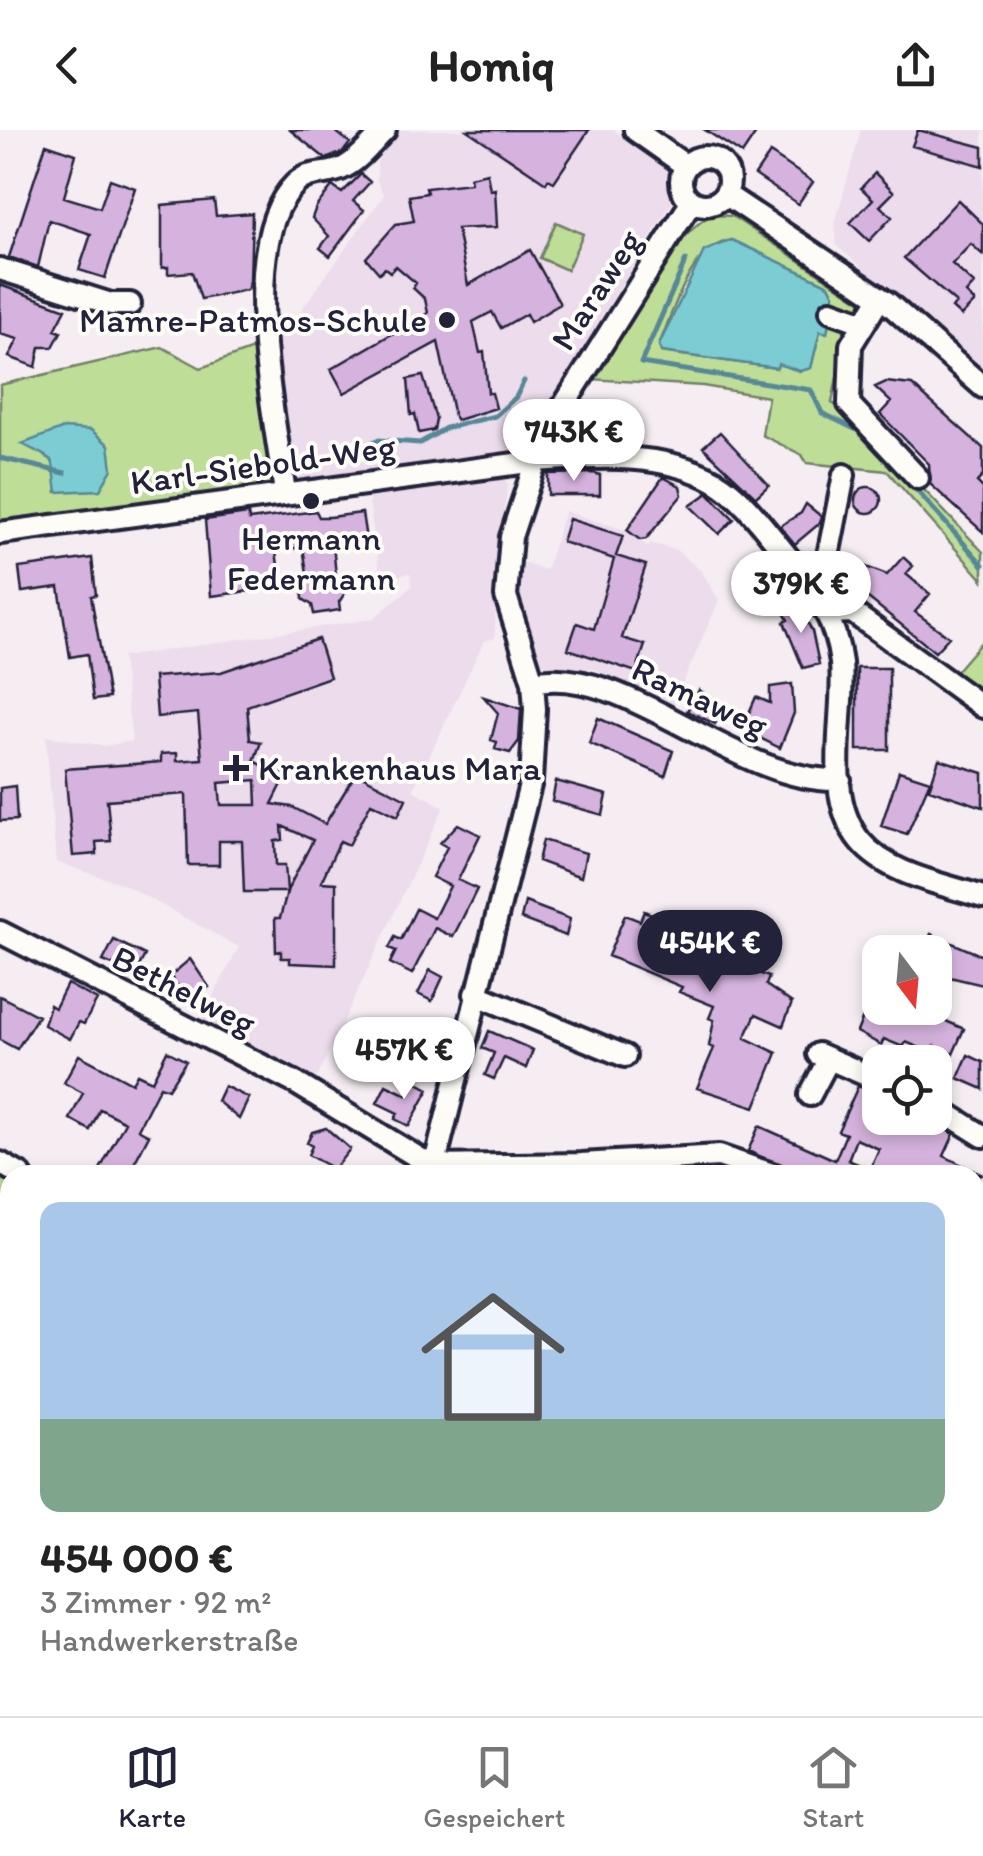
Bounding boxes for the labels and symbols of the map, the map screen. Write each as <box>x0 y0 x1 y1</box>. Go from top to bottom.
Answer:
street label: Maraweg <box>541 222 651 358</box>
place label: Mamre-Patmos-Schule <box>79 299 427 341</box>
marker: Mamre-Patmos-Schule <box>436 309 458 331</box>
pin: 743K € <box>493 399 655 484</box>
street label: Karl-Siebold-Weg <box>128 425 398 503</box>
marker: Hermann Federmann <box>300 490 322 512</box>
place label: Hermann Federmann <box>227 517 396 599</box>
pin: 379K € <box>720 551 882 636</box>
street label: Ramaweg <box>626 647 774 747</box>
place label: Krankenhaus Mara <box>258 747 541 789</box>
marker: Krankenhaus Mara <box>223 755 249 781</box>
pin: 454K € <box>629 910 791 995</box>
north arrow <box>862 935 952 1025</box>
street label: Bethelweg <box>105 936 263 1044</box>
pin: 457K € <box>323 1017 485 1102</box>

